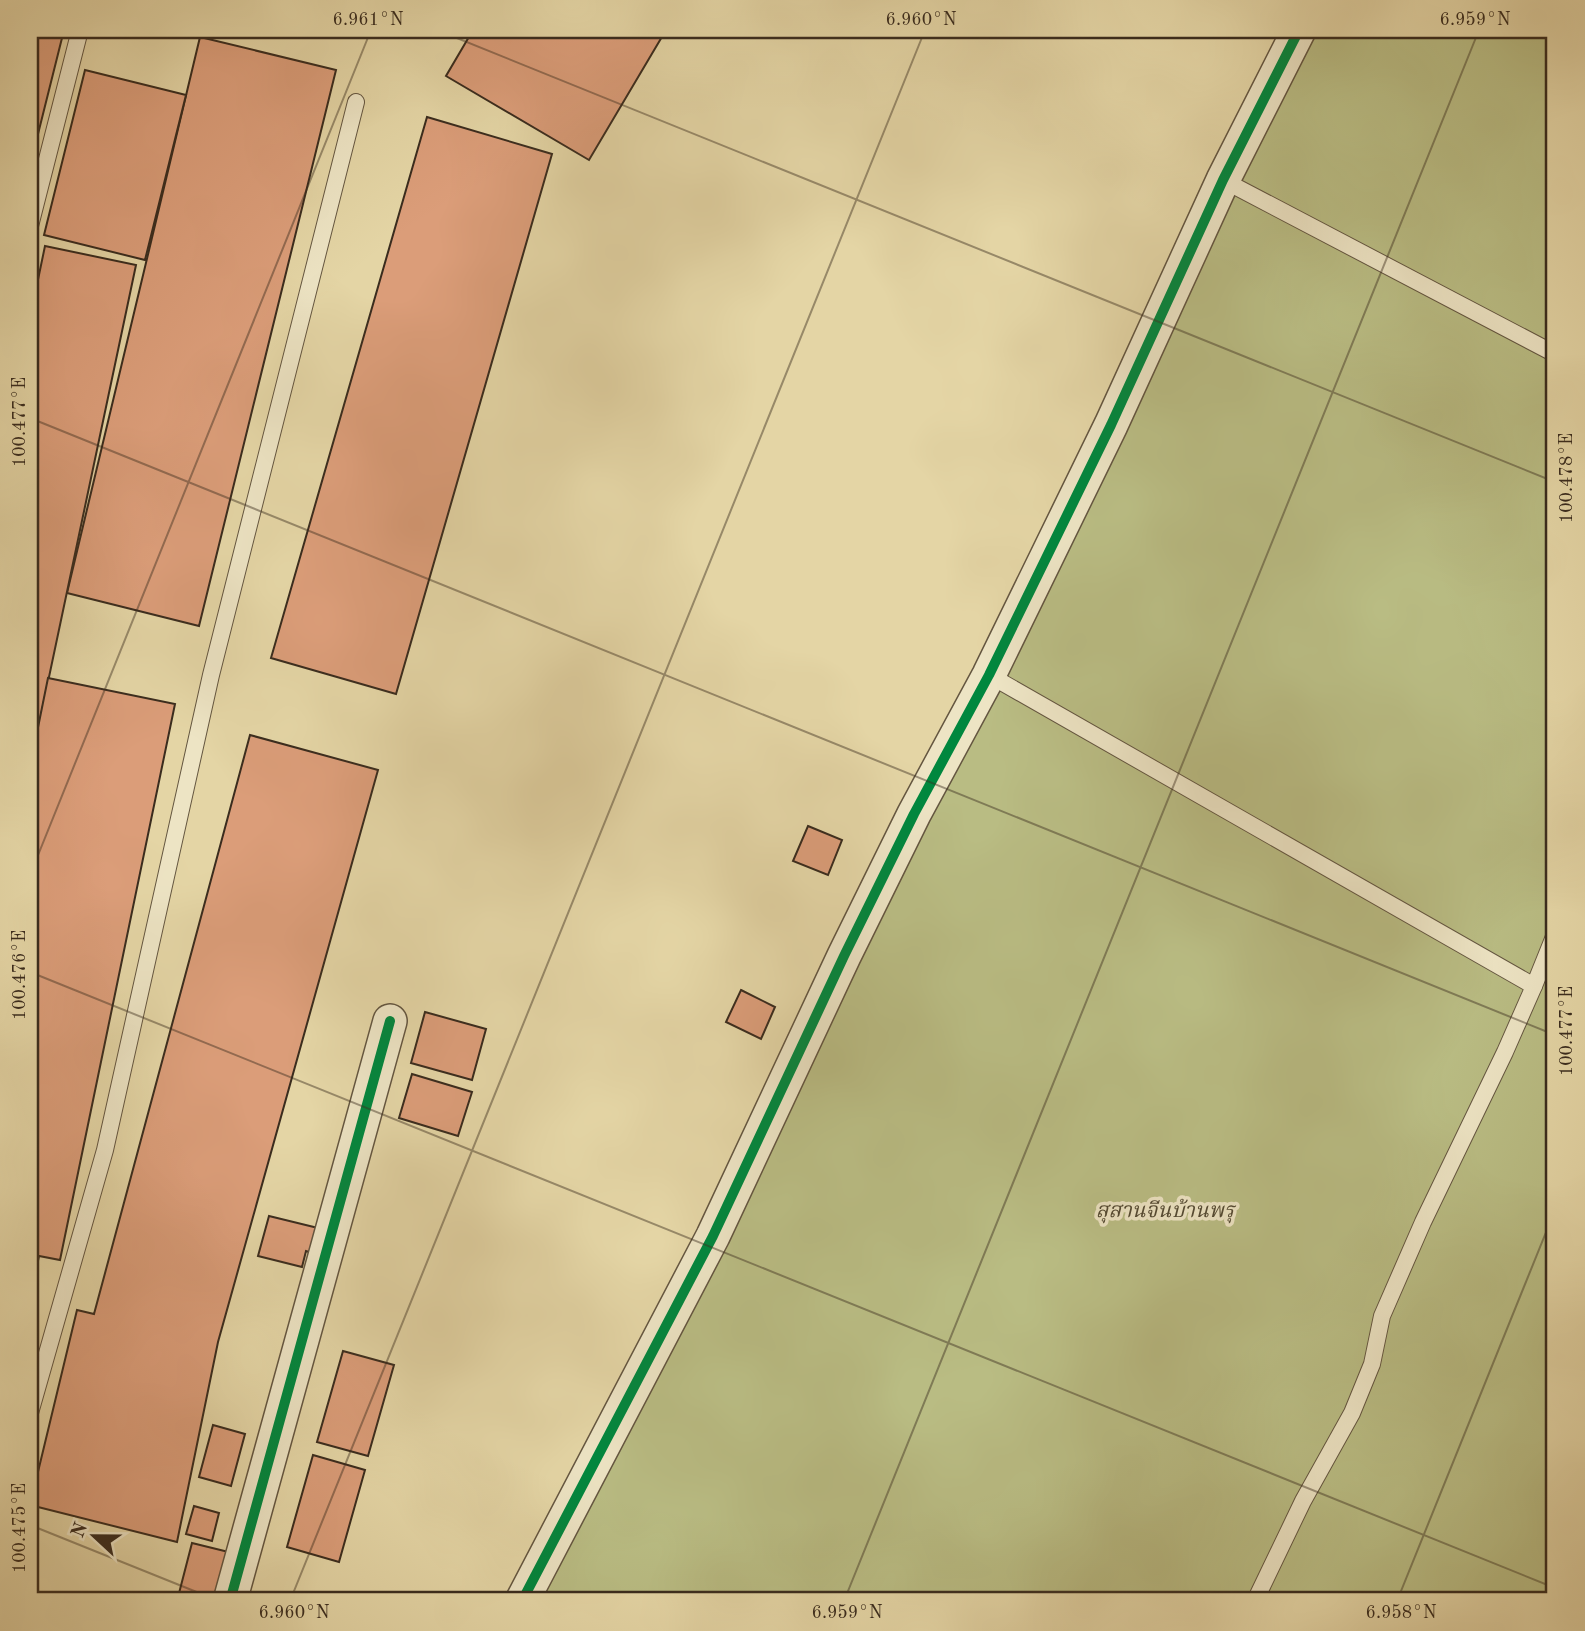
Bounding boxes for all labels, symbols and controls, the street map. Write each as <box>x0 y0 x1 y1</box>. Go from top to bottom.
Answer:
text: 6.961°N <box>332 11 404 29</box>
text: 6.960°N <box>885 11 957 29</box>
text: 6.959°N <box>1439 11 1511 29</box>
text: 100.477°E <box>11 377 29 467</box>
text: 100.478°E <box>1558 433 1576 523</box>
text: 100.476°E <box>11 930 29 1020</box>
text: 100.477°E <box>1558 986 1576 1076</box>
park label: สุสานจีนบ้านพรุ <box>1096 1198 1237 1224</box>
text: 100.475°E <box>11 1483 29 1573</box>
north arrow <box>60 1502 130 1572</box>
text: N <box>69 1520 92 1541</box>
text: 6.960°N <box>258 1604 330 1622</box>
text: 6.959°N <box>811 1604 883 1622</box>
text: 6.958°N <box>1365 1604 1437 1622</box>

